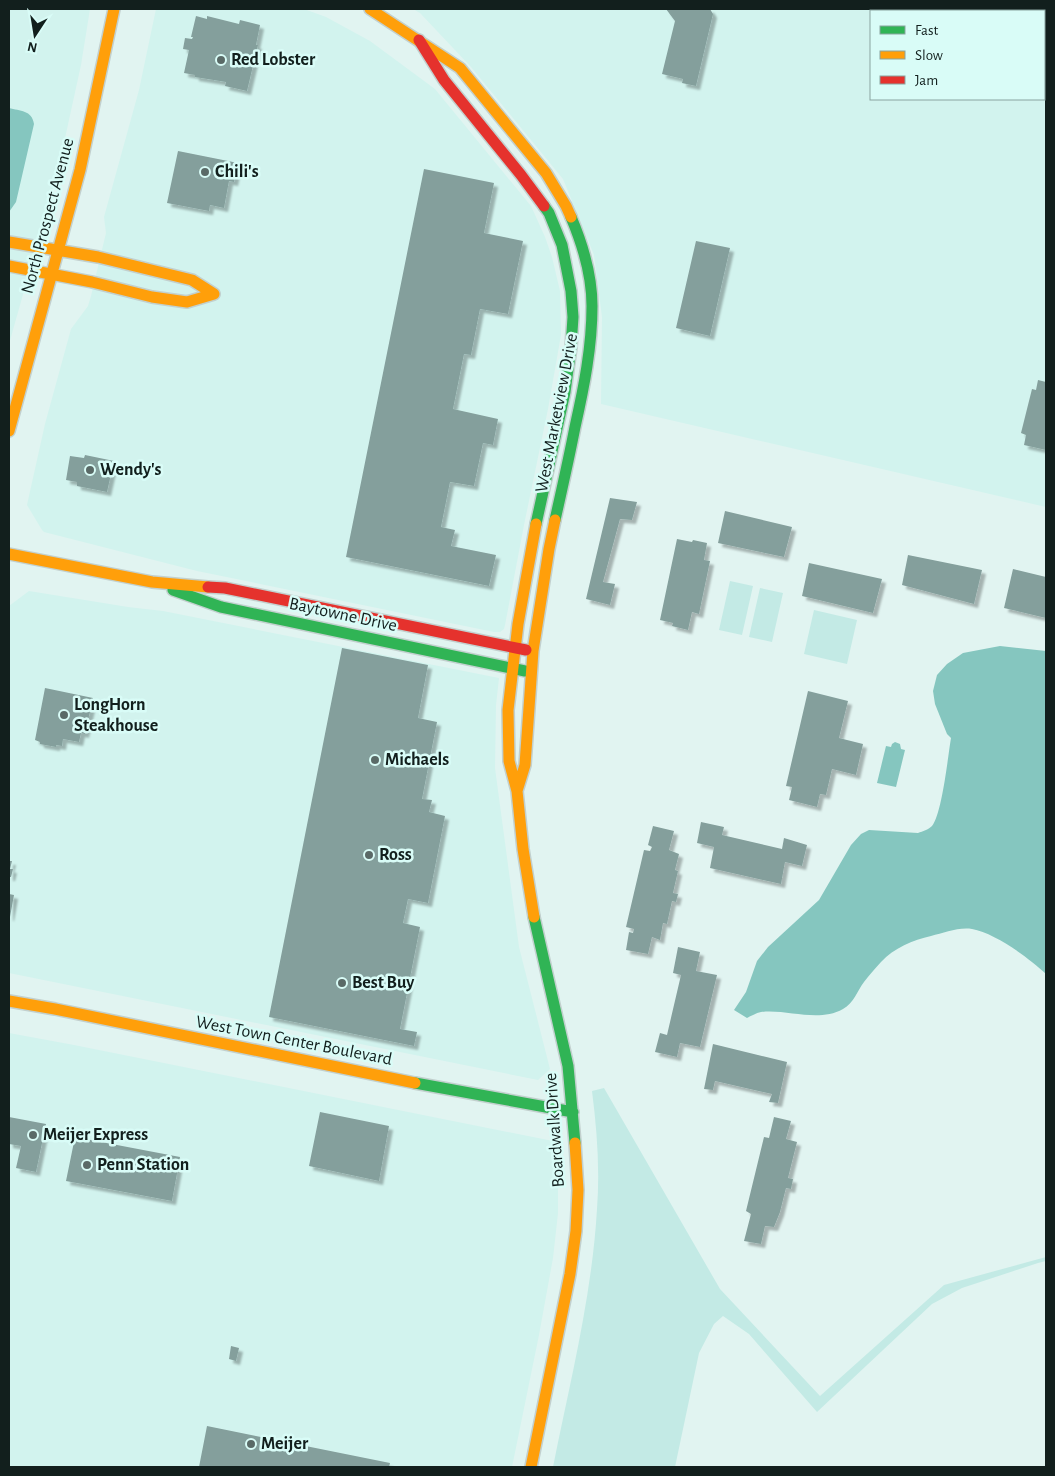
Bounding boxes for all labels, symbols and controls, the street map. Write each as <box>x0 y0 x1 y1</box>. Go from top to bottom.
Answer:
north arrow <box>10 10 60 60</box>
legend <box>870 10 1045 100</box>
text: Fast <box>915 23 939 38</box>
text: N <box>26 39 39 55</box>
text: Slow <box>915 48 943 63</box>
place label: Red Lobster <box>231 51 316 69</box>
marker: Red Lobster <box>215 54 227 66</box>
text: Jam <box>915 73 938 88</box>
street label: North Prospect Avenue <box>19 136 77 296</box>
place label: Chili's <box>215 163 259 181</box>
marker: Chili's <box>199 166 211 178</box>
street label: West Marketview Drive <box>533 332 581 494</box>
place label: Wendy's <box>100 461 162 479</box>
marker: Wendy's <box>84 464 96 476</box>
street label: Baytowne Drive <box>288 595 398 635</box>
place label: LongHorn Steakhouse <box>74 696 158 735</box>
marker: LongHorn Steakhouse <box>58 709 70 721</box>
place label: Michaels <box>385 751 449 769</box>
marker: Michaels <box>369 754 381 766</box>
place label: Ross <box>379 846 412 864</box>
marker: Ross <box>363 849 375 861</box>
place label: Best Buy <box>352 974 415 992</box>
marker: Best Buy <box>336 977 348 989</box>
street label: West Town Center Boulevard <box>194 1013 394 1069</box>
street label: Boardwalk Drive <box>542 1072 568 1188</box>
place label: Meijer Express <box>43 1126 148 1144</box>
marker: Meijer Express <box>27 1129 39 1141</box>
place label: Penn Station <box>97 1156 189 1174</box>
marker: Penn Station <box>81 1159 93 1171</box>
place label: Meijer <box>261 1435 309 1453</box>
marker: Meijer <box>245 1438 257 1450</box>

